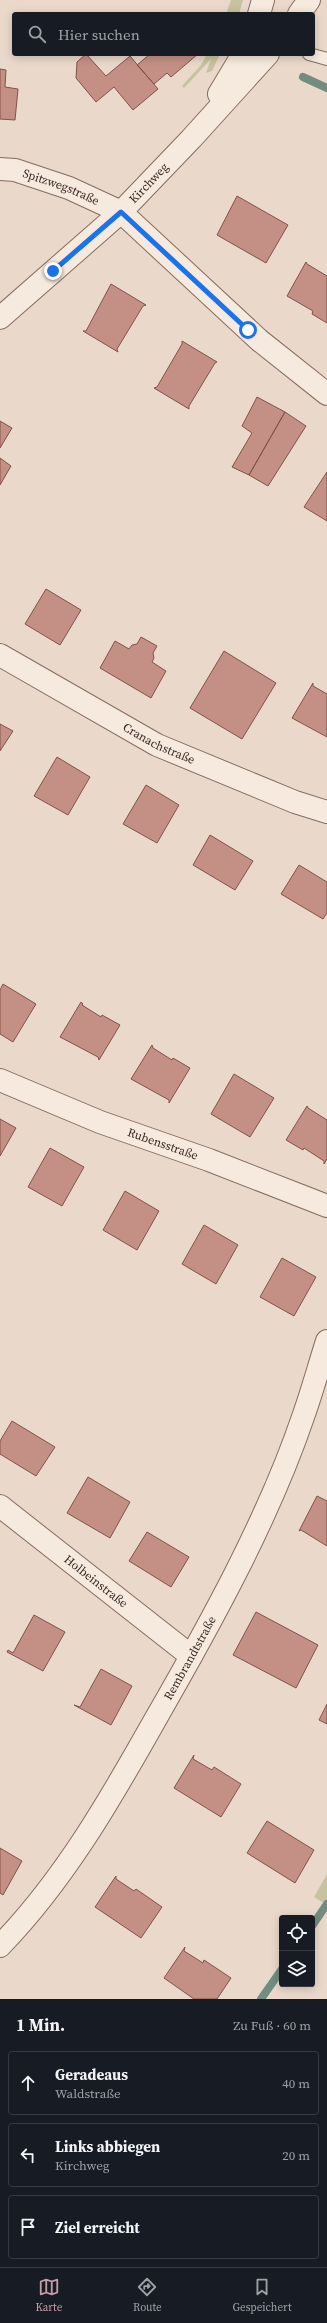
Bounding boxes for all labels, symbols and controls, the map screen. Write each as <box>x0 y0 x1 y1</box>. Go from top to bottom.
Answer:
search box <box>12 12 315 56</box>
icon: search <box>26 23 48 45</box>
text: Hier suchen <box>58 24 140 45</box>
street label: Kirchweg <box>126 159 172 207</box>
street label: Spitzwegstraße <box>21 165 102 209</box>
route end <box>44 262 62 280</box>
route start <box>239 321 257 339</box>
street label: Cranachstraße <box>120 719 197 768</box>
street label: Rubensstraße <box>125 1124 200 1164</box>
street label: Holbeinstraße <box>61 1551 131 1611</box>
street label: Rembrandtstraße <box>160 1613 220 1703</box>
map controls <box>279 1915 315 1987</box>
button: locate <box>279 1915 315 1951</box>
button: layers <box>279 1951 315 1987</box>
text: 1 Min. <box>16 2013 65 2037</box>
text: Zu Fuß · 60 m <box>233 2017 311 2034</box>
text: Geradeaus <box>55 2064 128 2085</box>
icon: ahead <box>17 2072 39 2094</box>
text: 40 m <box>282 2075 310 2092</box>
text: Waldstraße <box>55 2085 121 2102</box>
text: Links abbiegen <box>55 2136 160 2157</box>
icon: left <box>17 2144 39 2166</box>
text: 20 m <box>282 2147 310 2164</box>
text: Kirchweg <box>55 2157 110 2174</box>
icon: arrive <box>17 2216 39 2238</box>
text: Ziel erreicht <box>55 2217 140 2238</box>
tab: Karte <box>35 2276 62 2315</box>
tab: Route <box>133 2276 162 2315</box>
tab: Gespeichert <box>233 2276 292 2315</box>

